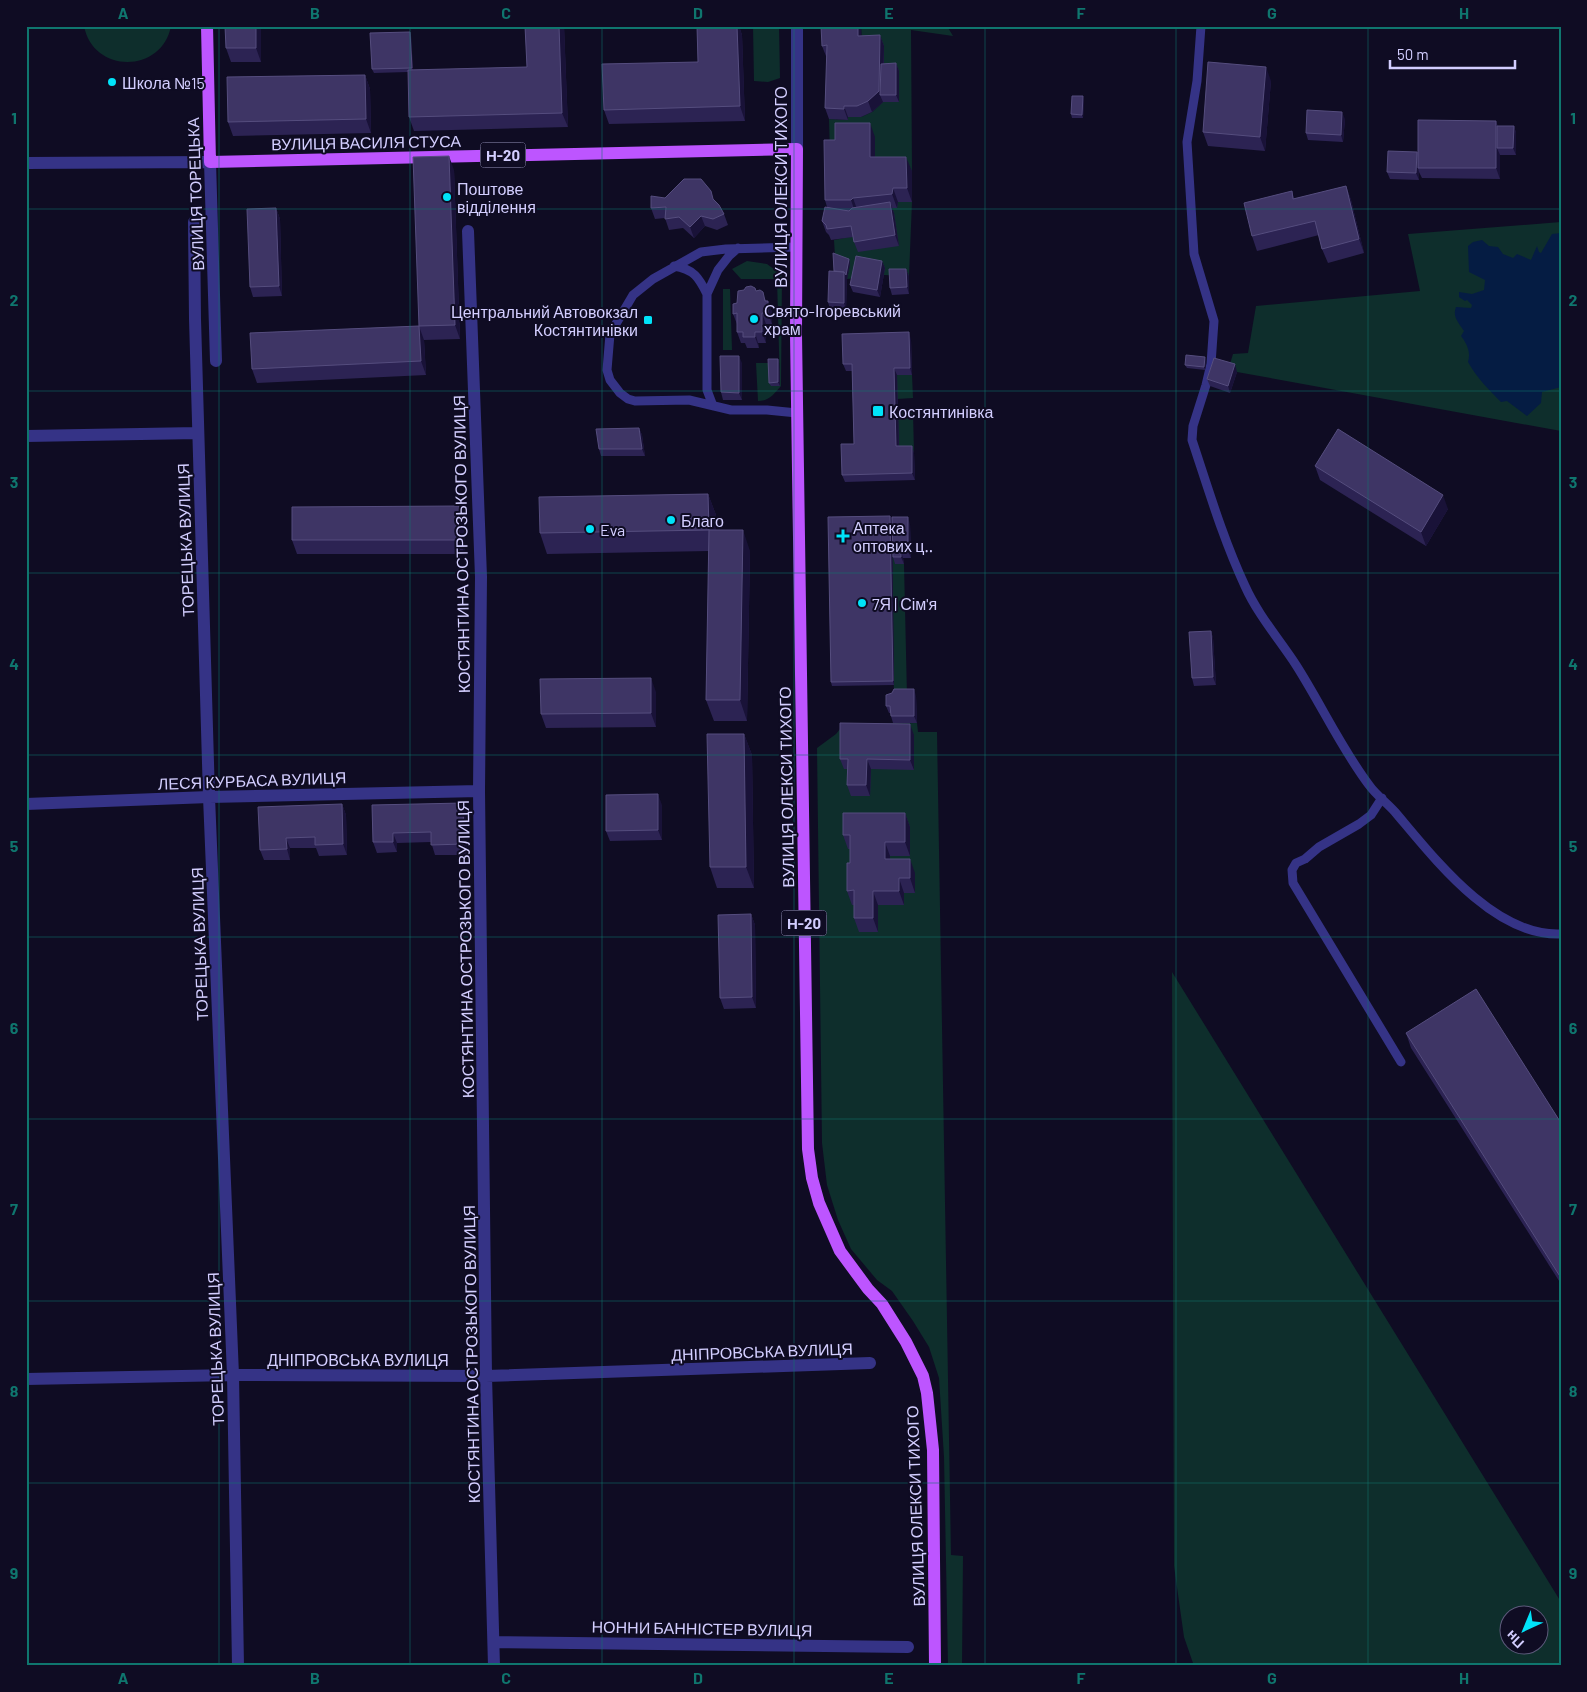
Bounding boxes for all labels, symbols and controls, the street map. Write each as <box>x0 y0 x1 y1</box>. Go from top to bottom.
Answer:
text: A <box>118 3 129 22</box>
text: B <box>310 3 320 22</box>
text: C <box>501 3 511 22</box>
text: D <box>693 3 703 22</box>
text: E <box>884 3 894 22</box>
text: F <box>1077 3 1086 22</box>
text: G <box>1267 3 1277 22</box>
text: H <box>1459 3 1469 22</box>
scale bar <box>1390 38 1514 70</box>
text: 50 m <box>1397 45 1429 63</box>
place label: Школа №15 <box>122 73 205 92</box>
marker: Школа №15 <box>106 76 118 88</box>
street label: ВУЛИЦЯ ОЛЕКСИ ТИХОГО <box>771 86 790 288</box>
text: 1 <box>11 108 17 127</box>
text: 1 <box>1570 108 1576 127</box>
street label: ВУЛИЦЯ ТОРЕЦЬКА <box>183 117 207 271</box>
street label: ВУЛИЦЯ ВАСИЛЯ СТУСА <box>271 131 461 153</box>
road number: Н-20 <box>480 142 526 168</box>
place label: Поштове відділення <box>457 179 536 216</box>
marker: Поштове відділення <box>441 191 453 203</box>
text: 2 <box>10 290 19 309</box>
text: 2 <box>1569 290 1578 309</box>
place label: Свято-Ігоревський храм <box>764 301 901 338</box>
place label: Центральний Автовокзал Костянтинівки <box>451 302 638 339</box>
marker: Свято-Ігоревський храм <box>748 313 760 325</box>
marker: Центральний Автовокзал Костянтинівки <box>642 314 654 326</box>
street label: КОСТЯНТИНА ОСТРОЗЬКОГО ВУЛИЦЯ <box>449 395 473 693</box>
place label: Костянтинівка <box>889 402 994 421</box>
marker: Костянтинівка <box>871 404 885 418</box>
street label: ТОРЕЦЬКА ВУЛИЦЯ <box>173 463 197 617</box>
text: 3 <box>10 472 18 491</box>
text: 3 <box>1569 472 1577 491</box>
place label: Благо <box>681 511 724 530</box>
marker: Благо <box>665 514 677 526</box>
place label: Аптека оптових ц‥ <box>853 518 933 555</box>
place label: Eva <box>600 520 625 539</box>
marker: Eva <box>584 523 596 535</box>
marker: Аптека оптових ц‥ <box>837 530 849 542</box>
place label: 7Я | Сім'я <box>872 594 937 613</box>
marker: 7Я | Сім'я <box>856 597 868 609</box>
text: 4 <box>9 654 19 673</box>
text: 4 <box>1568 654 1578 673</box>
street label: ВУЛИЦЯ ОЛЕКСИ ТИХОГО <box>775 686 797 888</box>
street label: ЛЕСЯ КУРБАСА ВУЛИЦЯ <box>157 767 347 793</box>
street label: КОСТЯНТИНА ОСТРОЗЬКОГО ВУЛИЦЯ <box>453 800 477 1098</box>
text: 5 <box>10 836 19 855</box>
text: 5 <box>1569 836 1578 855</box>
street label: ТОРЕЦЬКА ВУЛИЦЯ <box>187 867 211 1021</box>
road number: Н-20 <box>782 910 826 936</box>
text: 6 <box>10 1018 19 1037</box>
text: 6 <box>1569 1018 1578 1037</box>
text: 7 <box>10 1199 18 1218</box>
text: 7 <box>1569 1199 1577 1218</box>
street label: КОСТЯНТИНА ОСТРОЗЬКОГО ВУЛИЦЯ <box>459 1205 483 1503</box>
street label: ТОРЕЦЬКА ВУЛИЦЯ <box>203 1272 227 1426</box>
street label: ДНІПРОВСЬКА ВУЛИЦЯ <box>671 1338 853 1364</box>
street label: ДНІПРОВСЬКА ВУЛИЦЯ <box>267 1350 449 1369</box>
text: 8 <box>10 1381 19 1400</box>
text: 8 <box>1569 1381 1578 1400</box>
street label: ВУЛИЦЯ ОЛЕКСИ ТИХОГО <box>902 1405 928 1607</box>
text: 9 <box>10 1563 18 1582</box>
text: 9 <box>1569 1563 1577 1582</box>
north arrow <box>1500 1604 1550 1654</box>
street label: НОННИ БАННІСТЕР ВУЛИЦЯ <box>591 1617 813 1639</box>
text: Пн <box>1502 1627 1527 1652</box>
text: A <box>118 1668 129 1687</box>
text: B <box>310 1668 320 1687</box>
text: C <box>501 1668 511 1687</box>
text: D <box>693 1668 703 1687</box>
text: E <box>884 1668 894 1687</box>
text: F <box>1077 1668 1086 1687</box>
text: G <box>1267 1668 1277 1687</box>
text: H <box>1459 1668 1469 1687</box>

